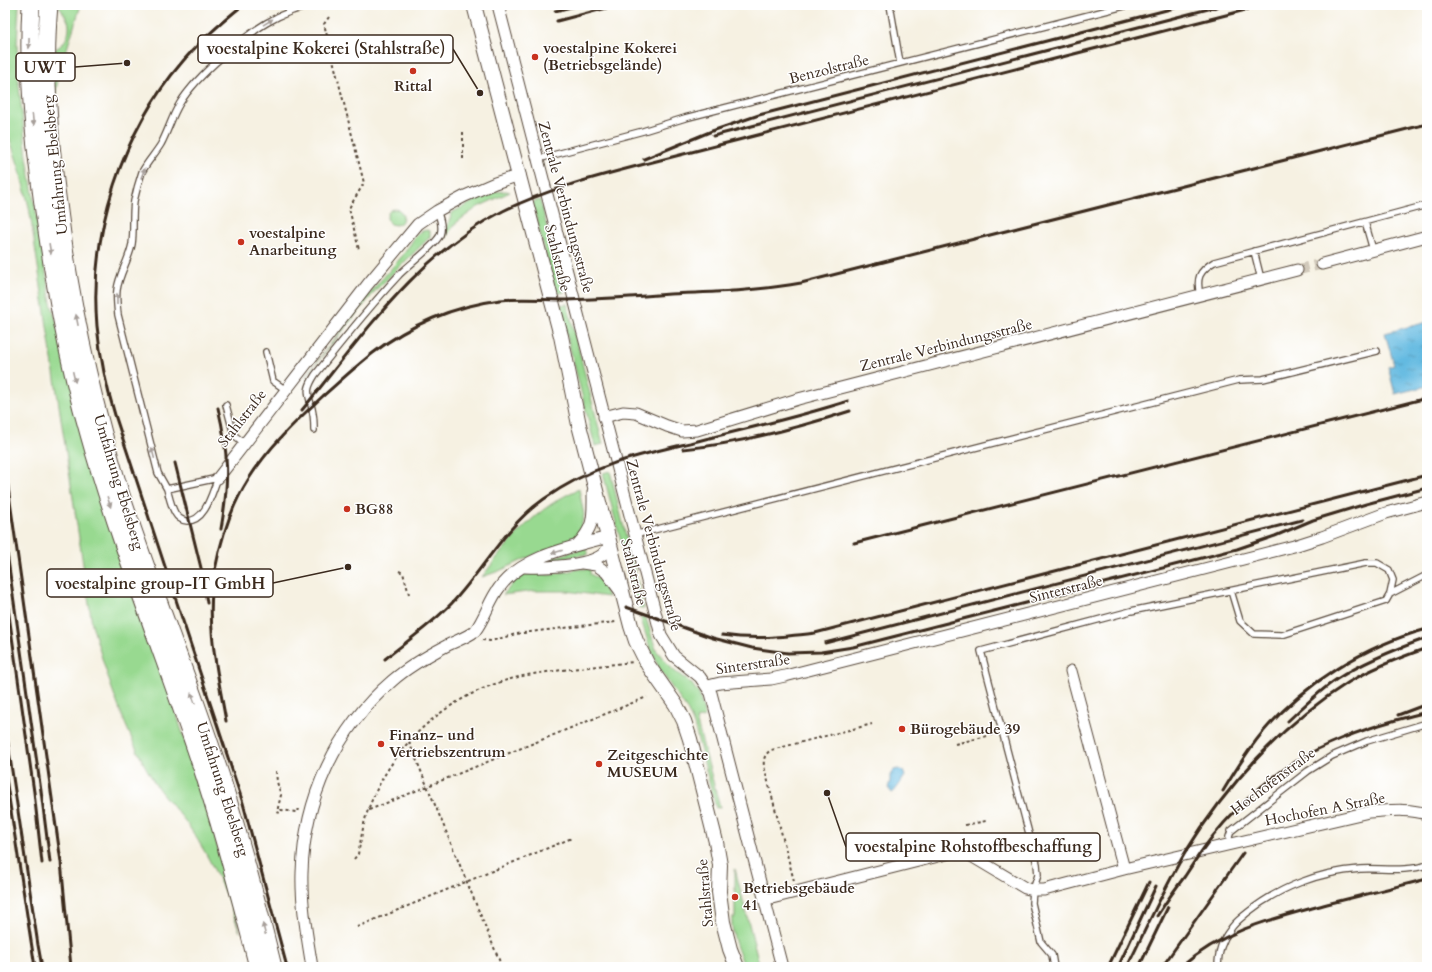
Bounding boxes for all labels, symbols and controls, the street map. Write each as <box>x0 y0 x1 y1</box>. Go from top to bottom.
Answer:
one-way arrow <box>263 18 273 26</box>
callout: voestalpine Kokerei (Stahlstraße) <box>198 35 453 63</box>
one-way arrow <box>26 37 33 49</box>
text: voestalpine Kokerei (Stahlstraße) <box>207 38 445 60</box>
place label: voestalpine Kokerei (Betriebsgelände) <box>543 38 677 75</box>
street label: Benzolstraße <box>787 49 871 89</box>
marker: voestalpine Kokerei (Betriebsgelände) <box>530 52 540 62</box>
callout: UWT <box>16 53 75 81</box>
text: UWT <box>23 57 67 79</box>
marker: Rittal <box>408 66 418 76</box>
place label: Rittal <box>394 76 433 96</box>
street label: Umfahrung Ebelsberg <box>38 93 72 236</box>
one-way arrow <box>30 114 37 126</box>
street label: Zentrale Verbindungsstraße <box>533 119 599 295</box>
one-way arrow <box>140 166 146 178</box>
street label: Stahlstraße <box>540 222 576 294</box>
place label: voestalpine Anarbeitung <box>249 223 336 260</box>
marker: voestalpine Anarbeitung <box>236 237 246 247</box>
one-way arrow <box>47 243 53 255</box>
one-way arrow <box>114 292 120 305</box>
one-way arrow <box>73 314 79 326</box>
street label: Zentrale Verbindungsstraße <box>858 314 1035 376</box>
one-way arrow <box>72 370 78 383</box>
street label: Stahlstraße <box>213 385 271 451</box>
street label: Umfahrung Ebelsberg <box>89 412 149 553</box>
one-way arrow <box>150 447 156 459</box>
street label: Zentrale Verbindungsstraße <box>621 457 687 633</box>
one-way arrow <box>106 496 112 508</box>
place label: BG88 <box>355 499 393 519</box>
marker: BG88 <box>342 504 352 514</box>
street label: Stahlstraße <box>616 536 652 608</box>
one-way arrow <box>550 549 562 555</box>
callout: voestalpine group-IT GmbH <box>47 569 273 597</box>
street label: Sinterstraße <box>1027 570 1105 608</box>
text: voestalpine group-IT GmbH <box>55 573 265 595</box>
street label: Sinterstraße <box>715 649 792 679</box>
one-way arrow <box>190 691 196 703</box>
street label: Umfahrung Ebelsberg <box>192 719 254 859</box>
place label: Bürogebäude 39 <box>910 719 1020 739</box>
marker: Bürogebäude 39 <box>897 724 907 734</box>
place label: Finanz- und Vertriebszentrum <box>389 725 506 762</box>
marker: Finanz- und Vertriebszentrum <box>376 739 386 749</box>
street label: Hochofenstraße <box>1227 742 1320 819</box>
place label: Zeitgeschichte MUSEUM <box>607 745 708 782</box>
marker: Zeitgeschichte MUSEUM <box>594 759 604 769</box>
street label: Hochofen A Straße <box>1263 787 1387 830</box>
callout: voestalpine Rohstoffbeschaffung <box>846 833 1100 861</box>
text: voestalpine Rohstoffbeschaffung <box>854 836 1092 858</box>
street label: Stahlstraße <box>692 858 718 928</box>
place label: Betriebsgebäude 41 <box>743 878 855 915</box>
marker: Betriebsgebäude 41 <box>730 892 740 902</box>
one-way arrow <box>260 923 266 935</box>

